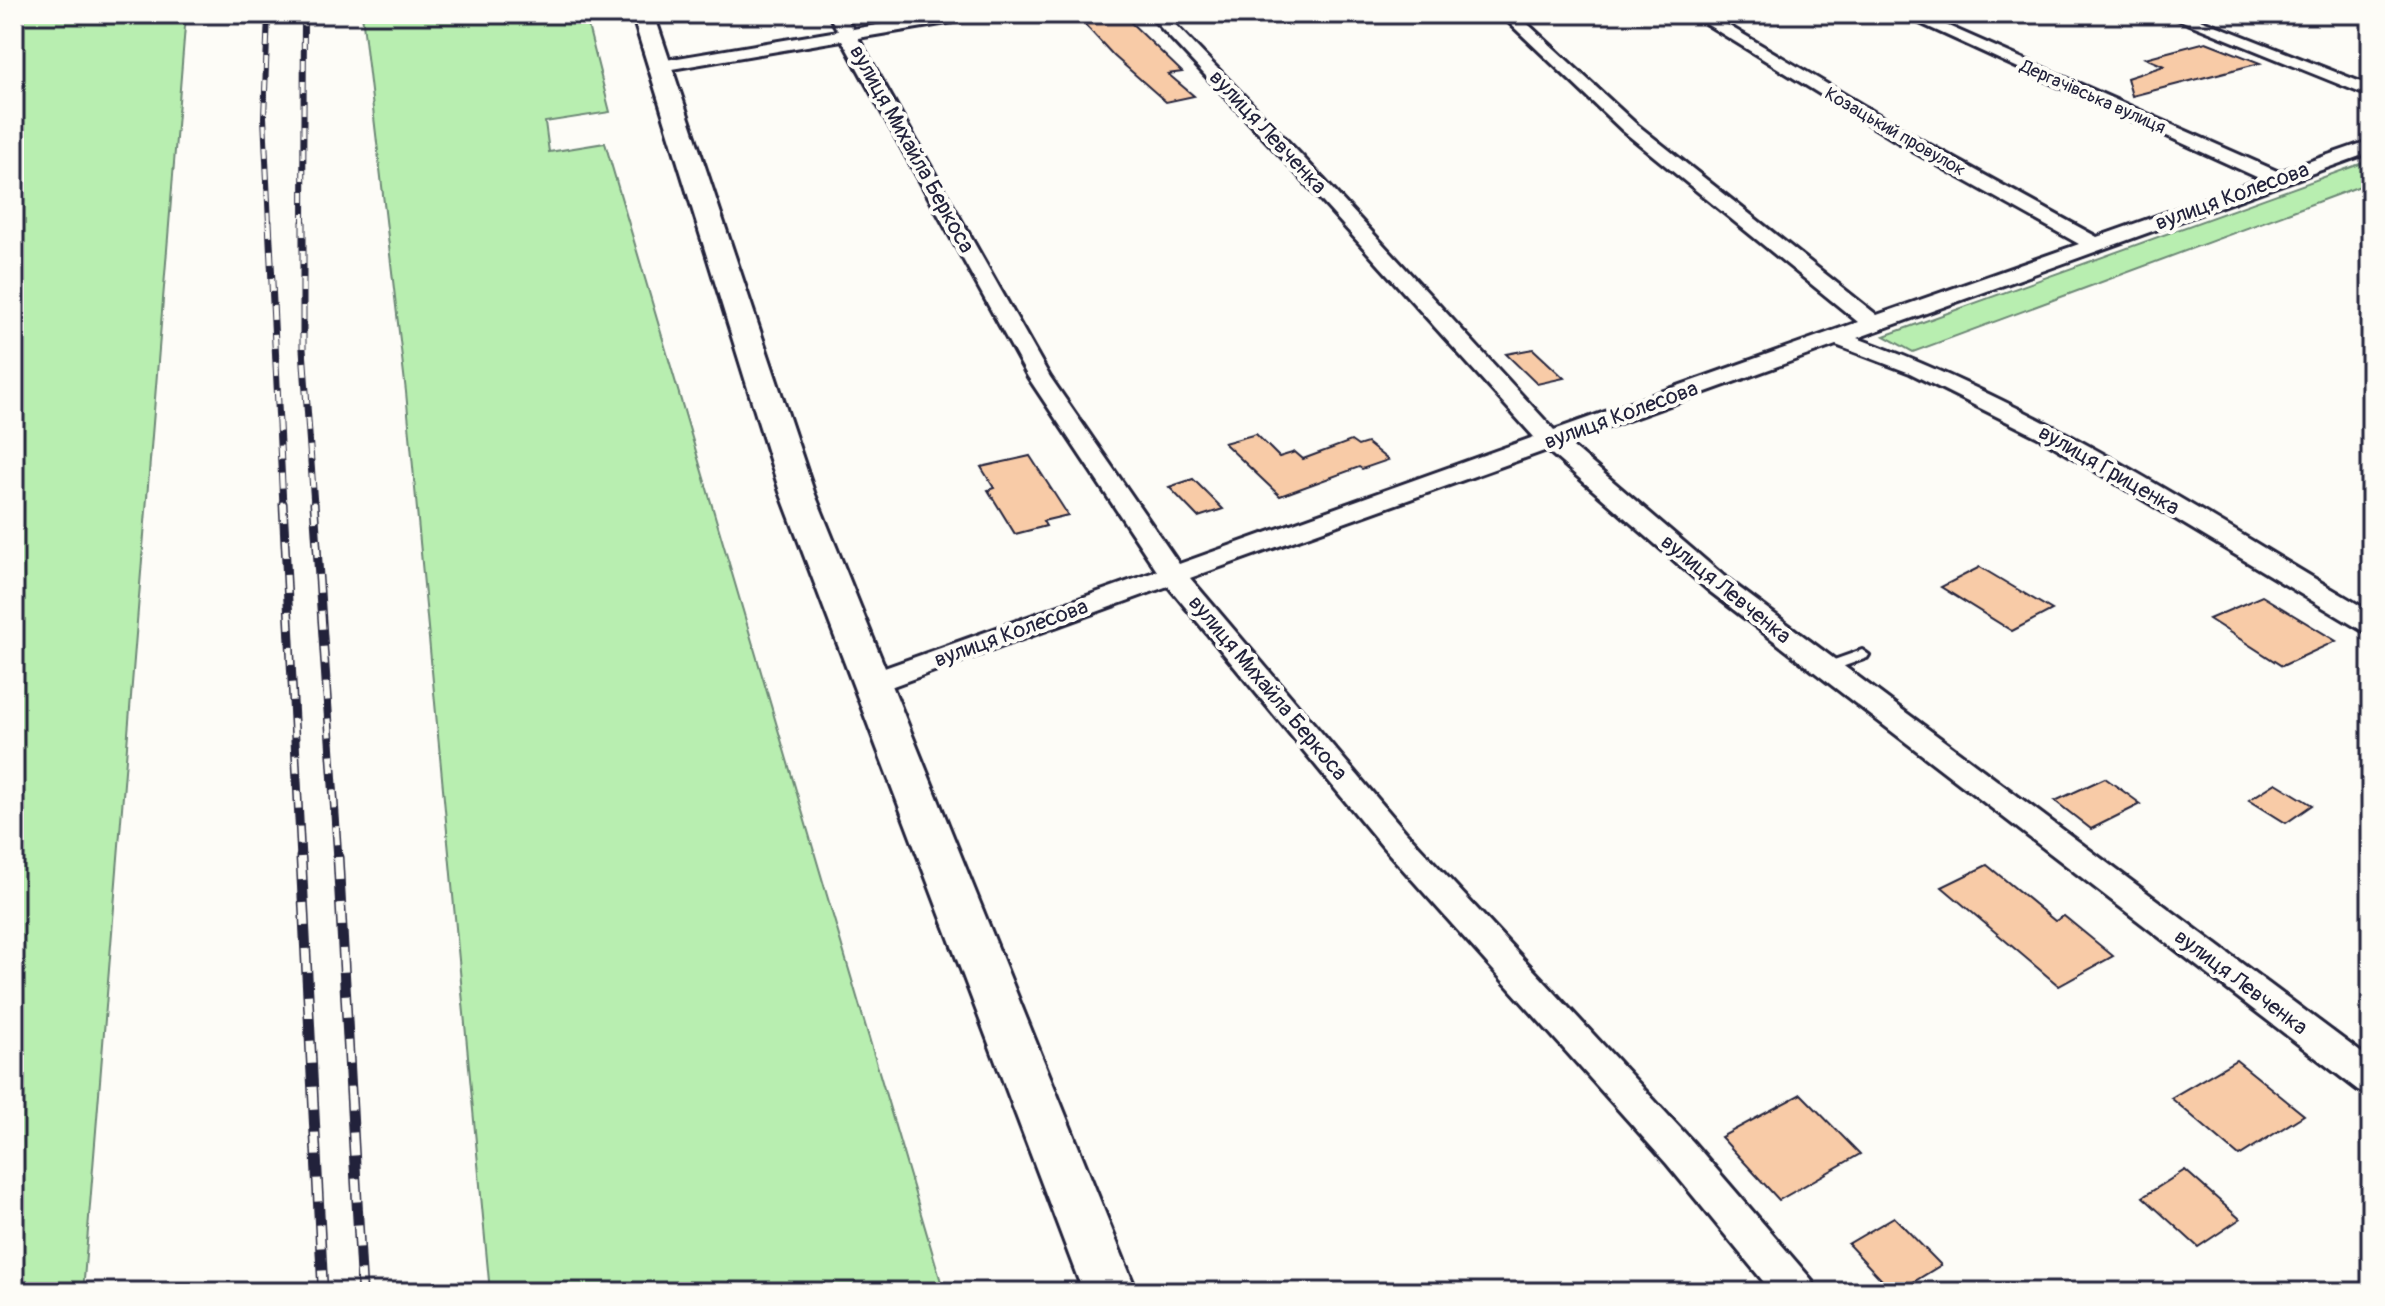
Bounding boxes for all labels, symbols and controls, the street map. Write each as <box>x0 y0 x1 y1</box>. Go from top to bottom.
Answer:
street label: вулиця Михайла Беркоса <box>843 40 981 258</box>
street label: Дергачівська вулиця <box>2016 54 2169 139</box>
street label: вулиця Левченка <box>1203 64 1333 200</box>
street label: Козацький провулок <box>1821 82 1969 182</box>
street label: вулиця Колесова <box>2151 155 2313 237</box>
street label: вулиця Колесова <box>1540 374 1702 456</box>
street label: вулиця Гриценка <box>2033 418 2185 522</box>
street label: вулиця Левченка <box>1655 528 1797 650</box>
street label: вулиця Михайла Беркоса <box>1182 590 1354 786</box>
street label: вулиця Колесова <box>930 592 1092 674</box>
street label: вулиця Левченка <box>2169 923 2313 1041</box>

